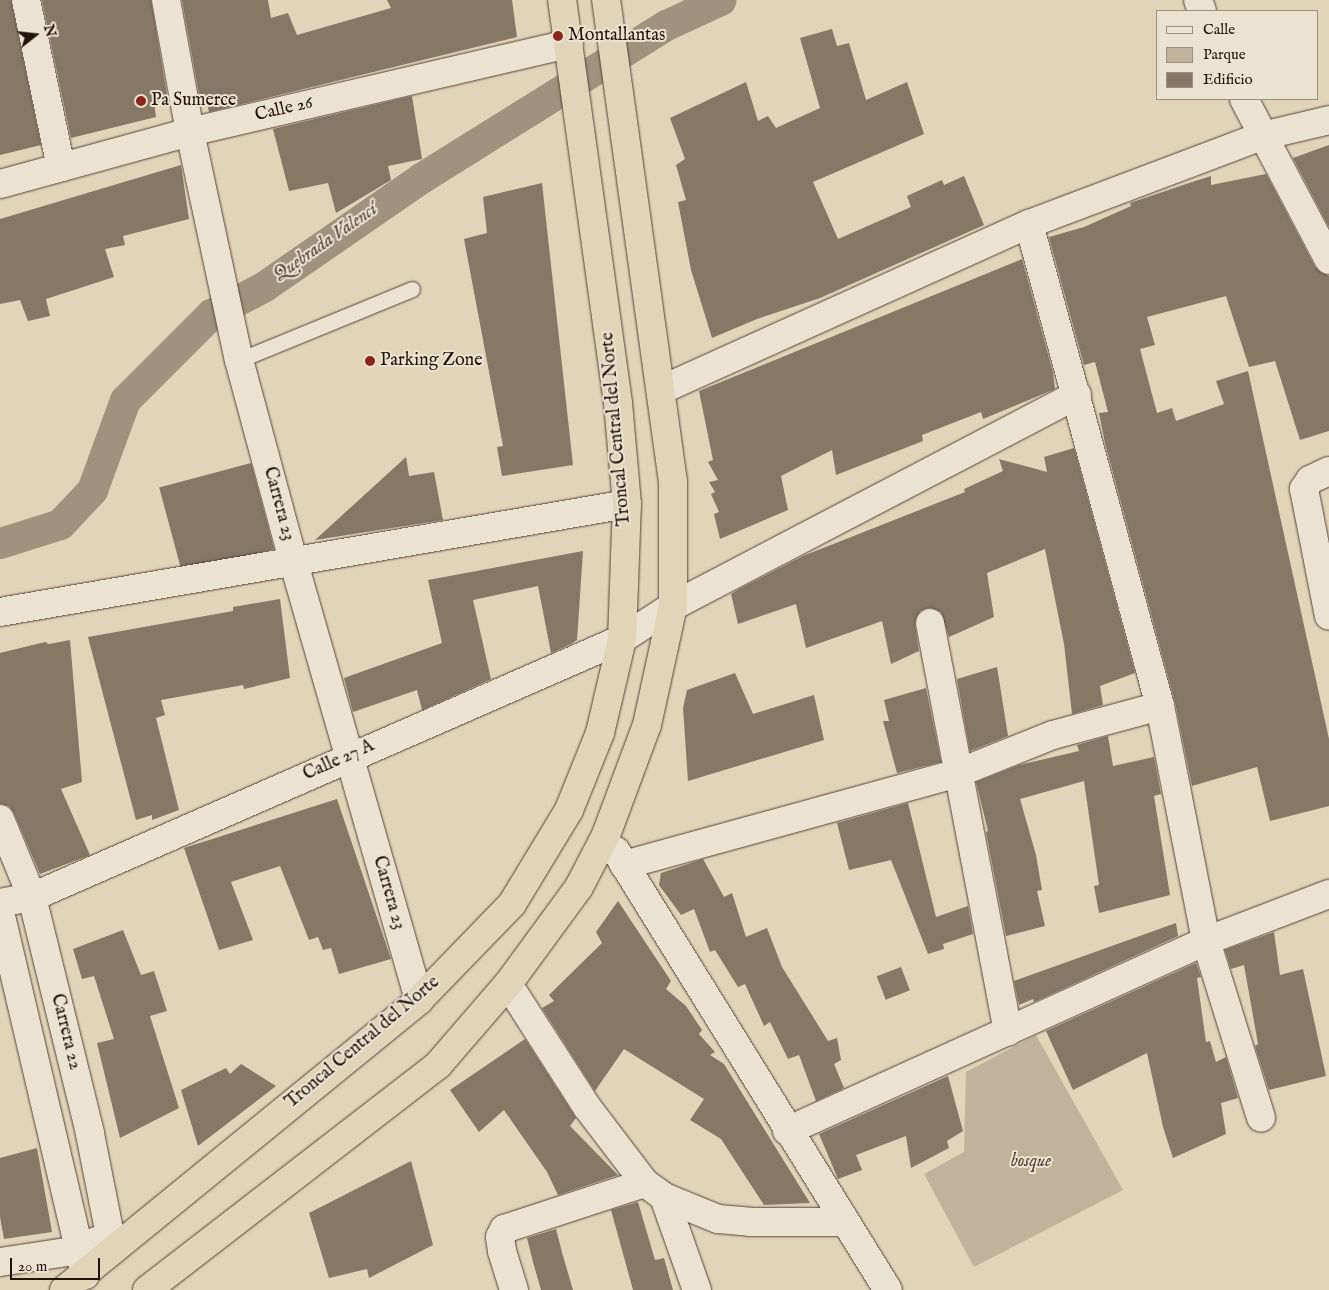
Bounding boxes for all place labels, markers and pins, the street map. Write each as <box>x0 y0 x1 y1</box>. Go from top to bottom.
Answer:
place label: Montallantas <box>568 25 665 47</box>
marker: Montallantas <box>552 30 564 42</box>
place label: Pa Sumerce <box>151 90 236 112</box>
marker: Pa Sumerce <box>135 95 147 107</box>
place label: Parking Zone <box>380 350 482 372</box>
marker: Parking Zone <box>364 355 376 367</box>

